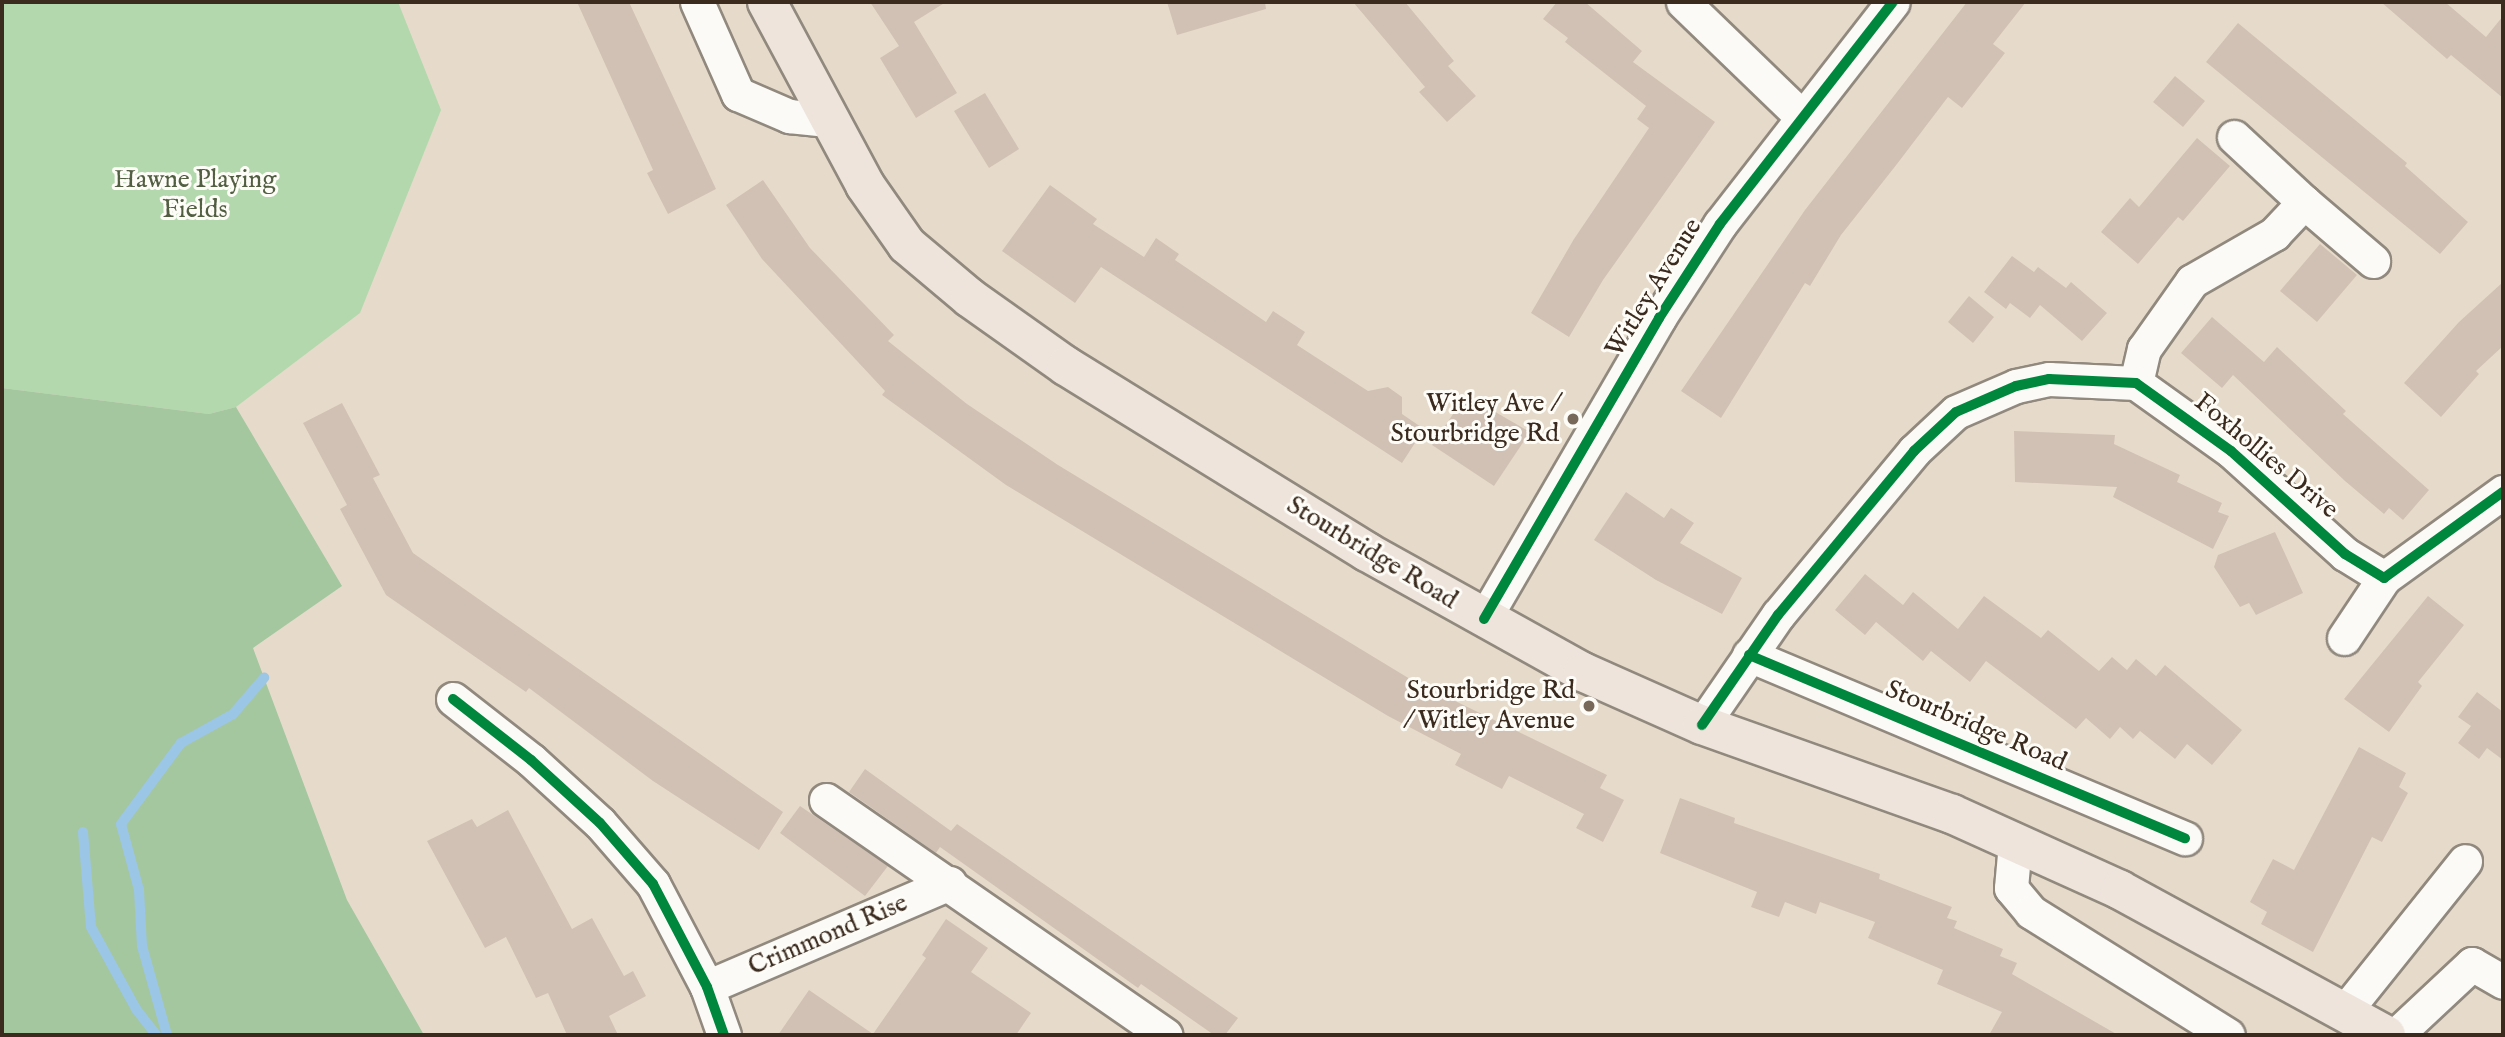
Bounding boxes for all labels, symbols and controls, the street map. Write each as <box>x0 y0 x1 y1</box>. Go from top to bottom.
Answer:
park label: Hawne Playing Fields <box>114 164 276 226</box>
street label: Witley Avenue <box>1599 213 1709 363</box>
street label: Foxhollies Drive <box>2188 387 2344 525</box>
place label: Witley Ave / Stourbridge Rd <box>1391 388 1559 450</box>
marker: Witley Ave / Stourbridge Rd <box>1565 411 1581 427</box>
street label: Stourbridge Road <box>1281 490 1463 616</box>
street label: Stourbridge Road <box>1881 674 2071 778</box>
place label: Stourbridge Rd / Witley Avenue <box>1403 675 1575 736</box>
marker: Stourbridge Rd / Witley Avenue <box>1581 698 1597 714</box>
street label: Crimmond Rise <box>744 887 912 983</box>

